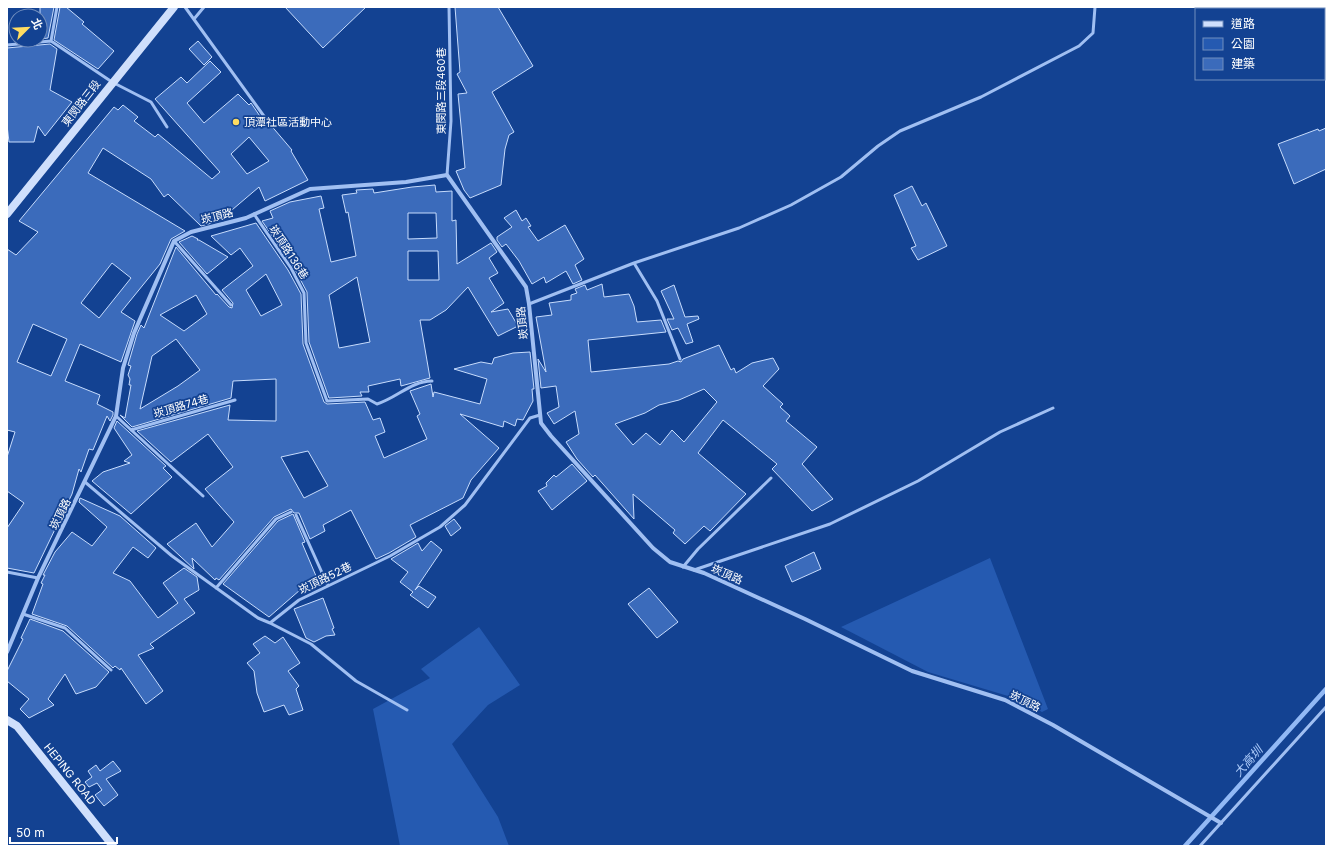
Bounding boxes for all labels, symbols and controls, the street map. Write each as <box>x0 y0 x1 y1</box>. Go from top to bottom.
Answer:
north arrow <box>8 8 48 48</box>
legend <box>1195 8 1325 80</box>
text: 北 <box>29 16 46 32</box>
text: 道路 <box>1231 16 1255 31</box>
text: 公園 <box>1231 36 1255 51</box>
street label: 東閔路三段460巷 <box>434 48 448 134</box>
text: 建築 <box>1231 56 1255 71</box>
street label: 東閔路三段 <box>59 77 103 129</box>
place label: 頂潭社區活動中心 <box>244 115 332 129</box>
marker: 頂潭社區活動中心 <box>231 117 241 127</box>
street label: 崁頂路 <box>199 205 235 227</box>
street label: 崁頂路136巷 <box>266 222 312 282</box>
street label: 崁頂路 <box>513 306 531 340</box>
street label: 崁頂路74巷 <box>152 391 210 421</box>
street label: 崁頂路 <box>46 496 74 532</box>
street label: 崁頂路52巷 <box>296 559 354 597</box>
street label: 崁頂路 <box>709 561 745 587</box>
street label: 崁頂路 <box>1007 687 1043 715</box>
street label: HEPING ROAD <box>41 740 99 808</box>
water label: 大高圳 <box>1230 741 1267 779</box>
scale bar <box>10 819 117 845</box>
text: 50 m <box>16 825 45 840</box>

